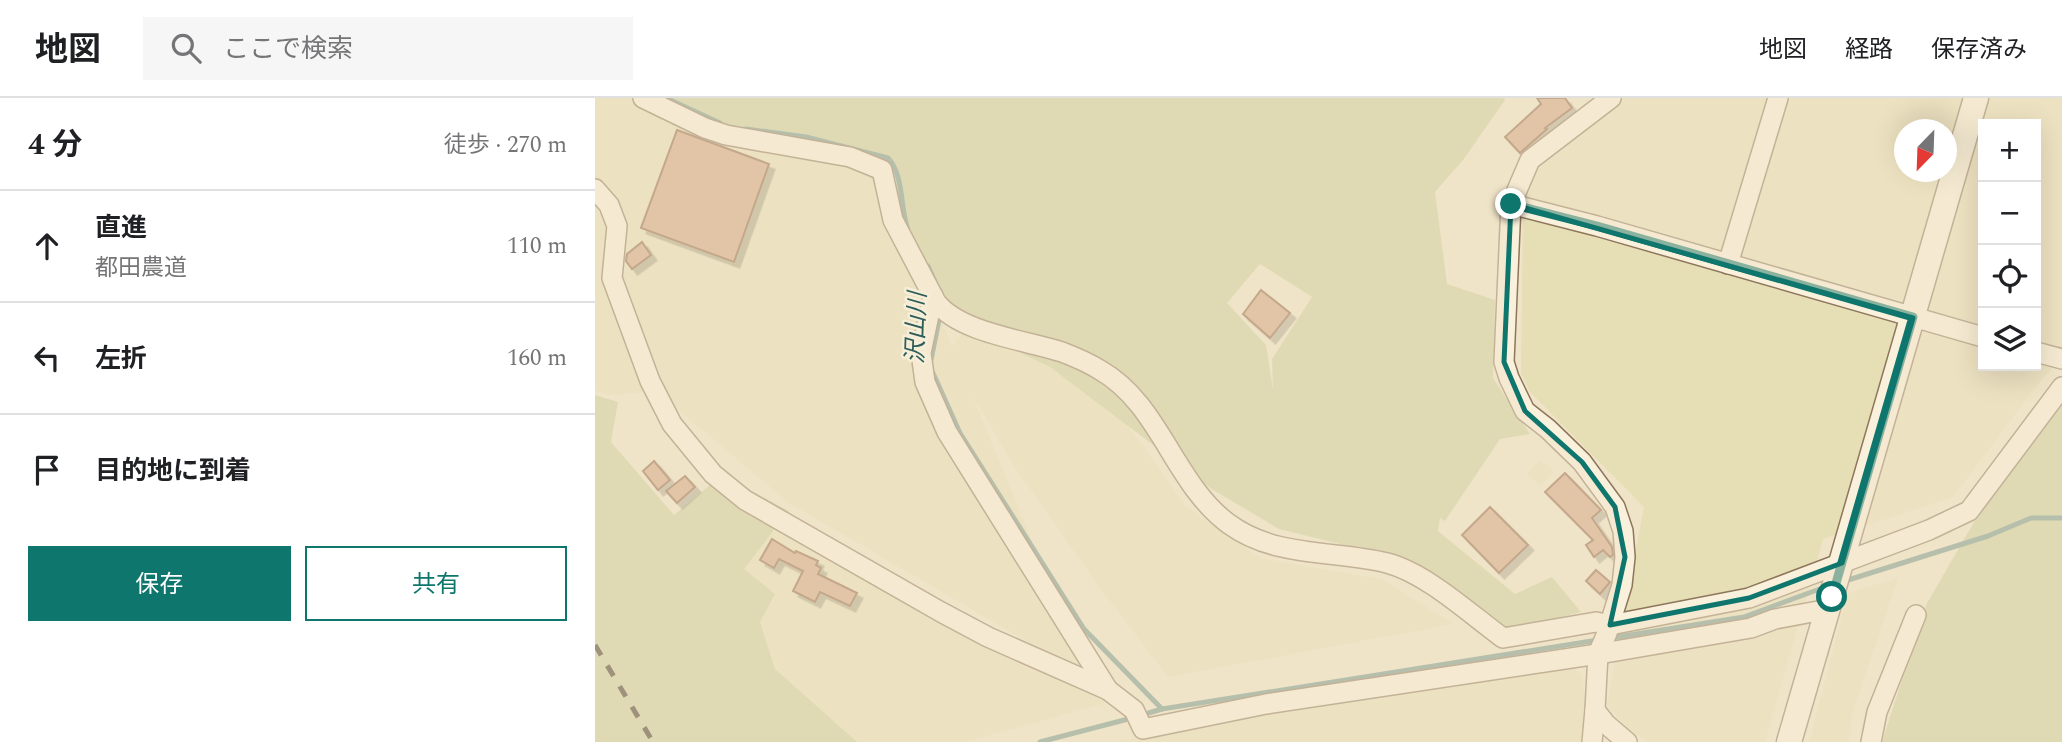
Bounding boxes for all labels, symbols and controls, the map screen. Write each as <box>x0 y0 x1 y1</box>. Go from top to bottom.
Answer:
search box <box>143 17 633 80</box>
text: 地図 <box>35 25 101 75</box>
icon: search <box>167 29 205 67</box>
text: ここで検索 <box>223 29 353 69</box>
text: 地図 <box>1759 32 1807 68</box>
text: 経路 <box>1845 32 1893 68</box>
text: 保存済み <box>1931 32 2027 68</box>
north arrow <box>1894 119 1957 182</box>
map controls <box>1978 119 2041 371</box>
button: + <box>1978 119 2041 182</box>
text: 4 分 <box>28 122 82 168</box>
text: 徒歩 · 270 m <box>444 128 567 163</box>
button: − <box>1978 182 2041 245</box>
route end <box>1495 188 1526 219</box>
text: 直進 <box>95 208 147 248</box>
icon: ahead <box>28 227 66 265</box>
text: 110 m <box>507 229 567 264</box>
button: locate <box>1978 245 2041 308</box>
text: 都田農道 <box>95 251 187 286</box>
water label: 沢山川 <box>898 288 936 365</box>
button: layers <box>1978 308 2041 371</box>
icon: left <box>28 339 66 377</box>
text: 左折 <box>95 339 147 379</box>
text: 160 m <box>507 341 567 376</box>
icon: arrive <box>28 451 66 489</box>
text: 目的地に到着 <box>95 451 251 491</box>
button: 保存 <box>28 546 291 621</box>
button: 共有 <box>305 546 567 621</box>
route start <box>1816 581 1847 612</box>

